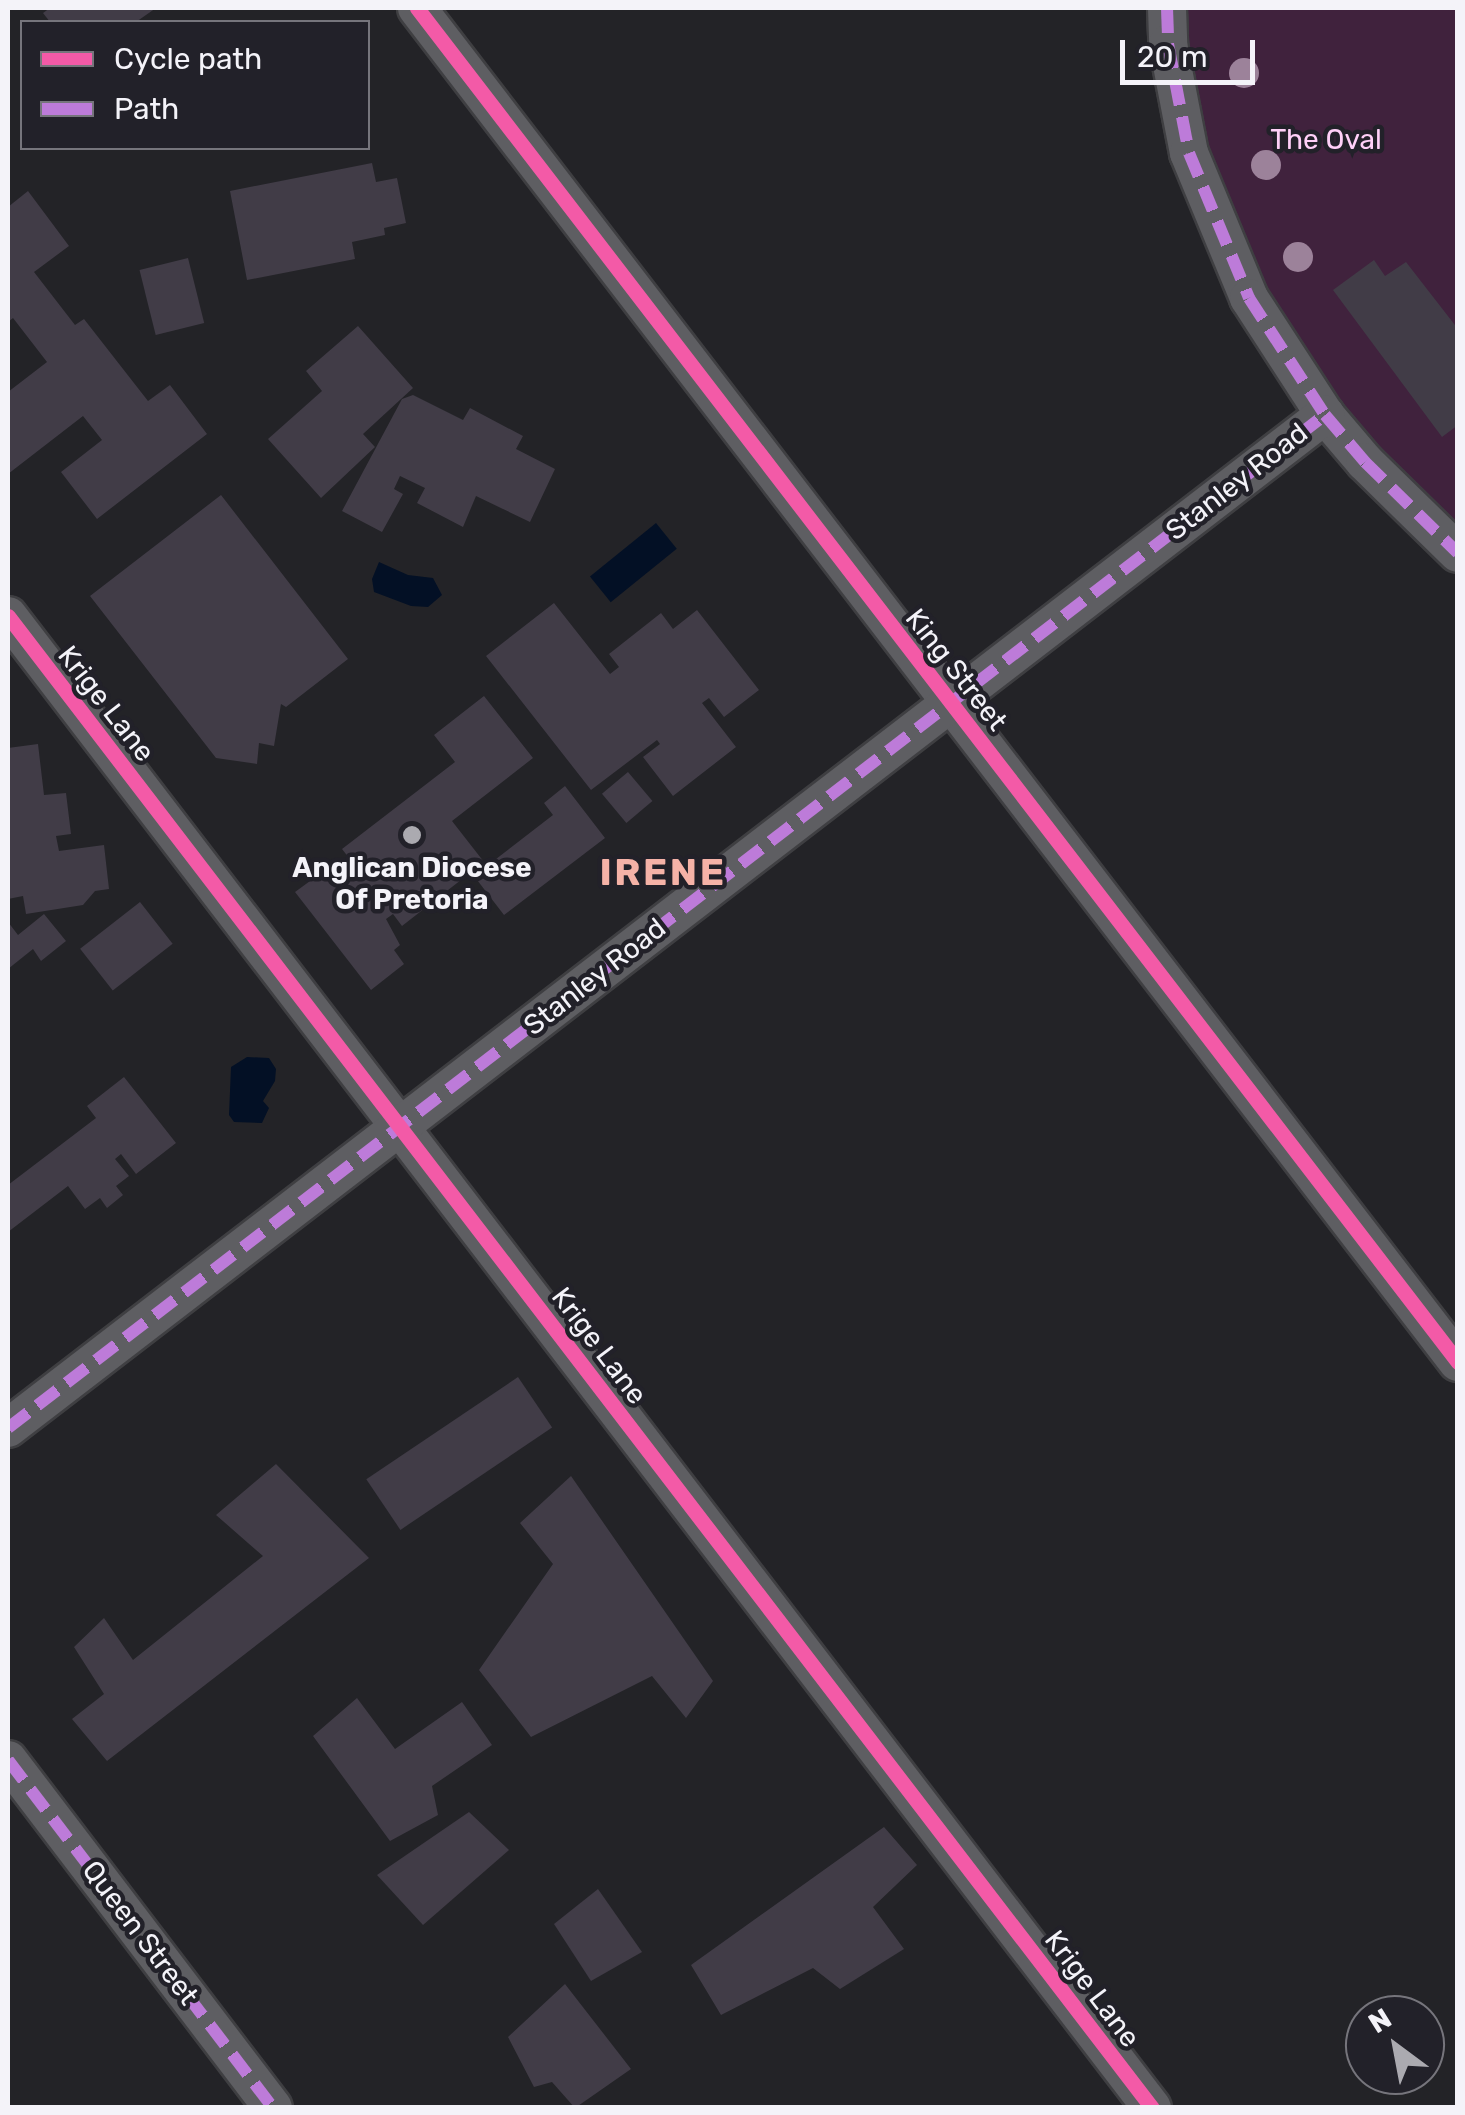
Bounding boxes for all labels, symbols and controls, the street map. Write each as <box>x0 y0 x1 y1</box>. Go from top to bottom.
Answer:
legend <box>20 20 370 150</box>
scale bar <box>1125 20 1260 82</box>
text: 20 m <box>1137 39 1208 75</box>
text: Cycle path <box>114 41 262 77</box>
text: Path <box>114 91 179 127</box>
park label: The Oval <box>1270 123 1382 157</box>
street label: Stanley Road <box>1159 416 1315 548</box>
street label: King Street <box>898 602 1014 738</box>
street label: Krige Lane <box>50 640 162 768</box>
marker: Anglican Diocese Of Pretoria <box>401 824 423 846</box>
district label: IRENE <box>600 850 726 896</box>
place label: Anglican Diocese Of Pretoria <box>292 851 532 917</box>
street label: Stanley Road <box>517 911 673 1043</box>
street label: Krige Lane <box>544 1281 654 1411</box>
street label: Queen Street <box>75 1854 205 2012</box>
street label: Krige Lane <box>1037 1924 1147 2054</box>
north arrow <box>1345 1995 1445 2095</box>
text: N <box>1363 2002 1397 2040</box>

